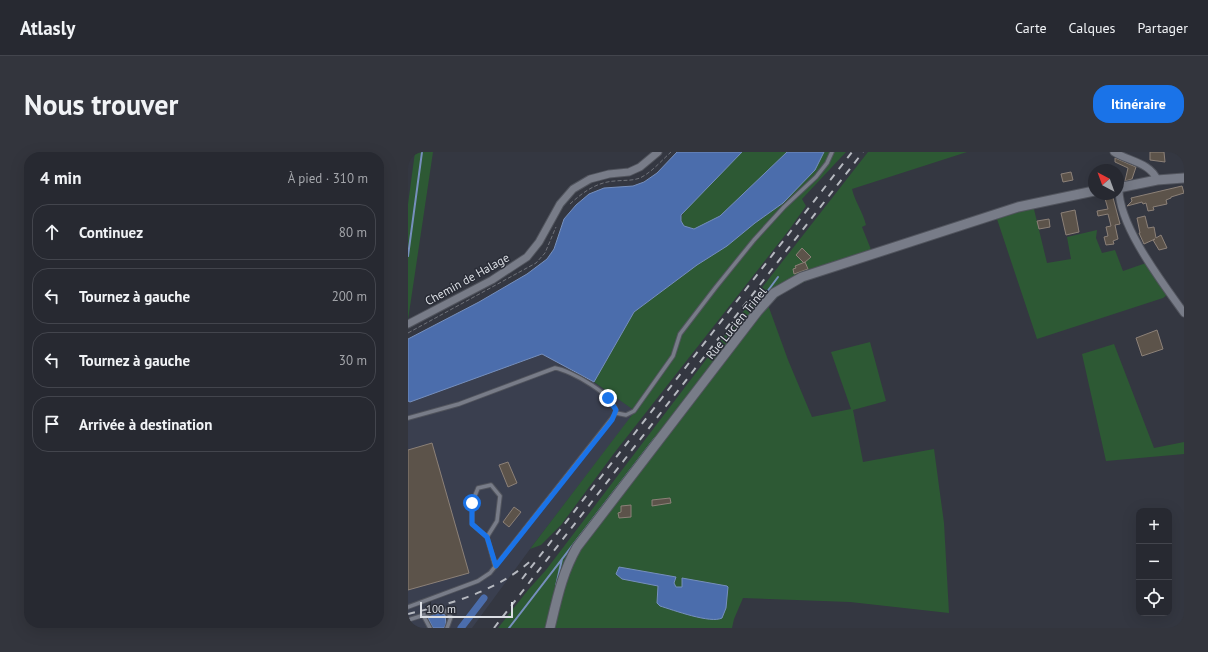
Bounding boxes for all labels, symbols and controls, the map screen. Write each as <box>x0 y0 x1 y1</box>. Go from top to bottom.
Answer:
text: Atlasly <box>20 16 75 40</box>
text: Carte <box>1015 19 1047 37</box>
text: Calques <box>1069 19 1115 37</box>
text: Partager <box>1137 19 1188 37</box>
button: Itinéraire <box>1093 85 1184 123</box>
text: Nous trouver <box>24 86 178 123</box>
north arrow <box>1088 164 1124 200</box>
text: 4 min <box>40 167 81 189</box>
text: À pied · 310 m <box>288 170 368 187</box>
icon: ahead <box>41 221 63 243</box>
text: Continuez <box>79 223 143 242</box>
text: 80 m <box>339 224 367 241</box>
street label: Chemin de Halage <box>422 250 512 308</box>
street label: Rue Lucien Trinel <box>702 284 770 362</box>
icon: left <box>41 285 63 307</box>
text: Tournez à gauche <box>79 287 190 306</box>
text: 200 m <box>332 288 367 305</box>
icon: left <box>41 349 63 371</box>
text: Tournez à gauche <box>79 351 190 370</box>
text: 30 m <box>339 352 367 369</box>
route end <box>599 389 617 407</box>
icon: arrive <box>41 413 63 435</box>
text: Arrivée à destination <box>79 415 212 434</box>
route start <box>463 494 481 512</box>
map controls <box>1136 508 1172 616</box>
button: + <box>1136 508 1172 544</box>
button: − <box>1136 544 1172 580</box>
button: locate <box>1136 580 1172 616</box>
scale bar <box>420 600 513 619</box>
text: 100 m <box>426 602 456 616</box>

